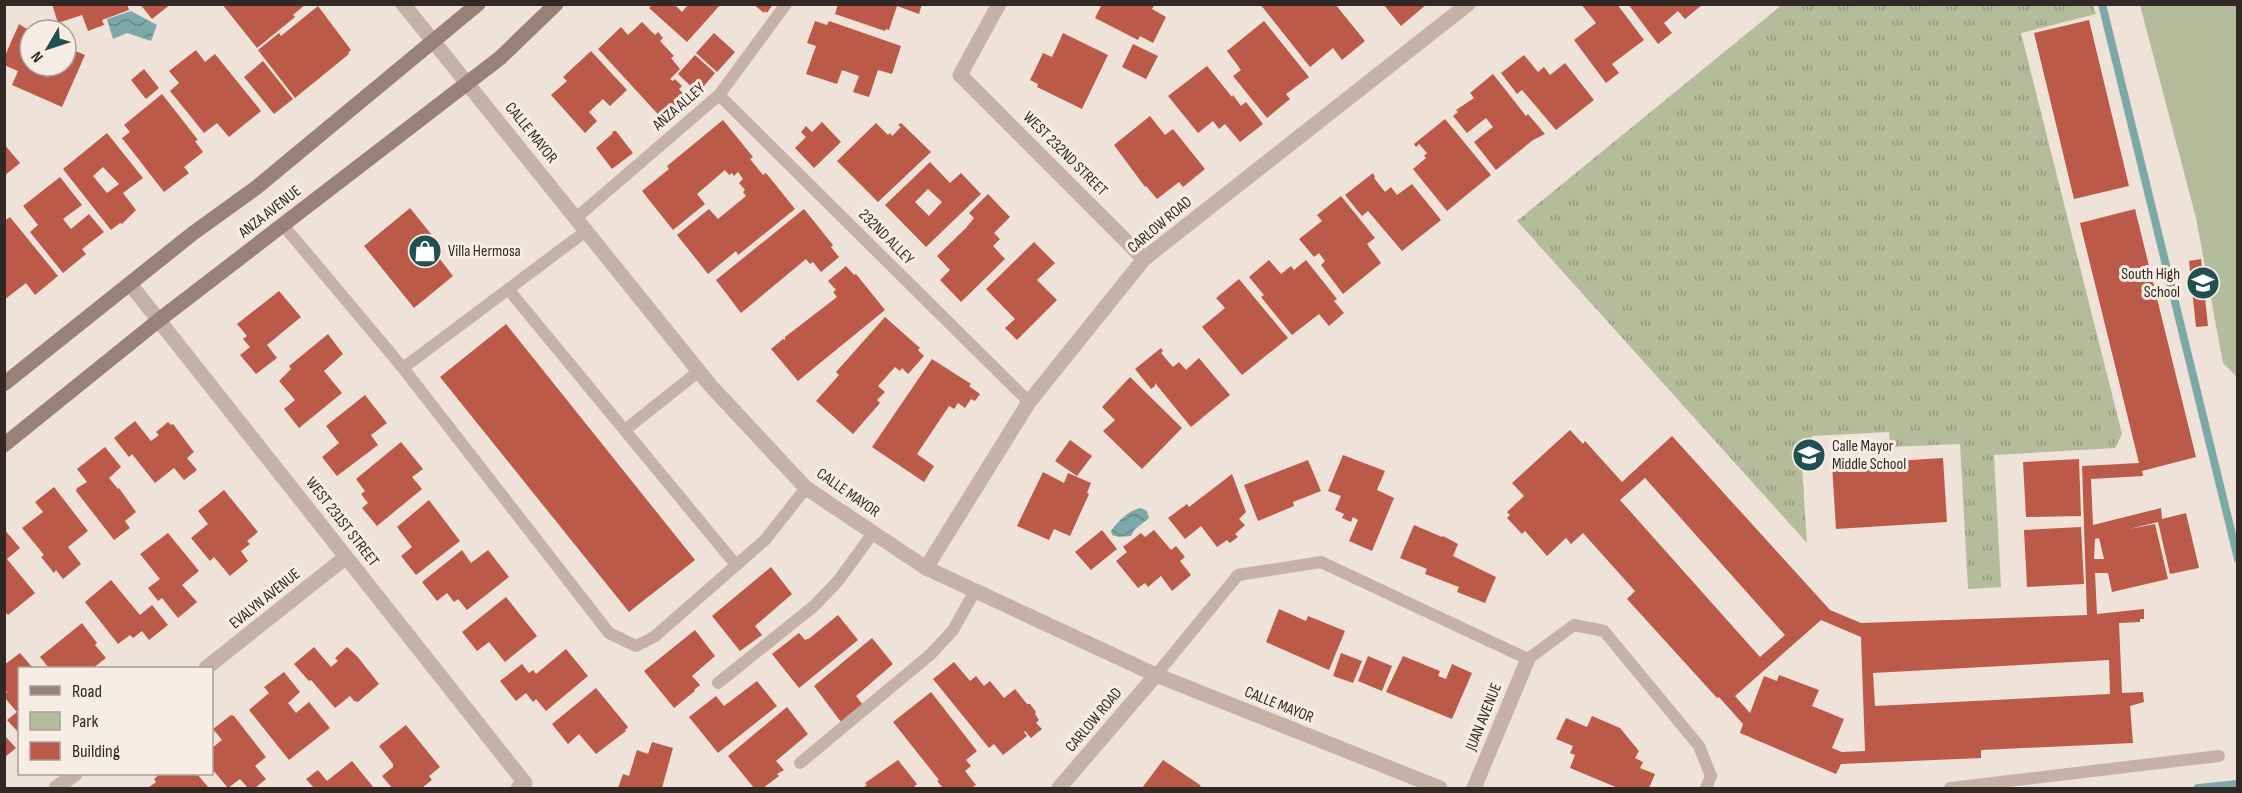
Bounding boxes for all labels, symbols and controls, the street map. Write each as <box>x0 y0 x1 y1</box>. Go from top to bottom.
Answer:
north arrow <box>18 18 78 78</box>
text: N <box>27 47 48 66</box>
street label: ANZA ALLEY <box>648 79 709 135</box>
street label: CALLE MAYOR <box>501 99 561 167</box>
street label: WEST 232ND STREET <box>1019 108 1112 201</box>
street label: ANZA AVENUE <box>234 182 305 243</box>
street label: CARLOW ROAD <box>1124 193 1196 257</box>
street label: 232ND ALLEY <box>854 205 918 269</box>
shop icon: Villa Hermosa <box>407 233 443 269</box>
place label: Villa Hermosa <box>448 242 521 261</box>
place label: South High School <box>2121 265 2180 302</box>
school or university icon: South High School <box>2185 265 2221 301</box>
school or university icon: Calle Mayor Middle School <box>1791 437 1827 473</box>
place label: Calle Mayor Middle School <box>1832 437 1906 474</box>
street label: CALLE MAYOR <box>813 464 883 522</box>
street label: WEST 231ST STREET <box>301 474 383 571</box>
street label: EVALYN AVENUE <box>226 565 304 633</box>
legend <box>18 667 213 775</box>
street label: JUAN AVENUE <box>1461 680 1506 755</box>
text: Road <box>72 681 102 702</box>
street label: CALLE MAYOR <box>1242 683 1316 727</box>
street label: CARLOW ROAD <box>1062 684 1126 756</box>
text: Park <box>72 711 98 732</box>
text: Building <box>72 741 120 762</box>

